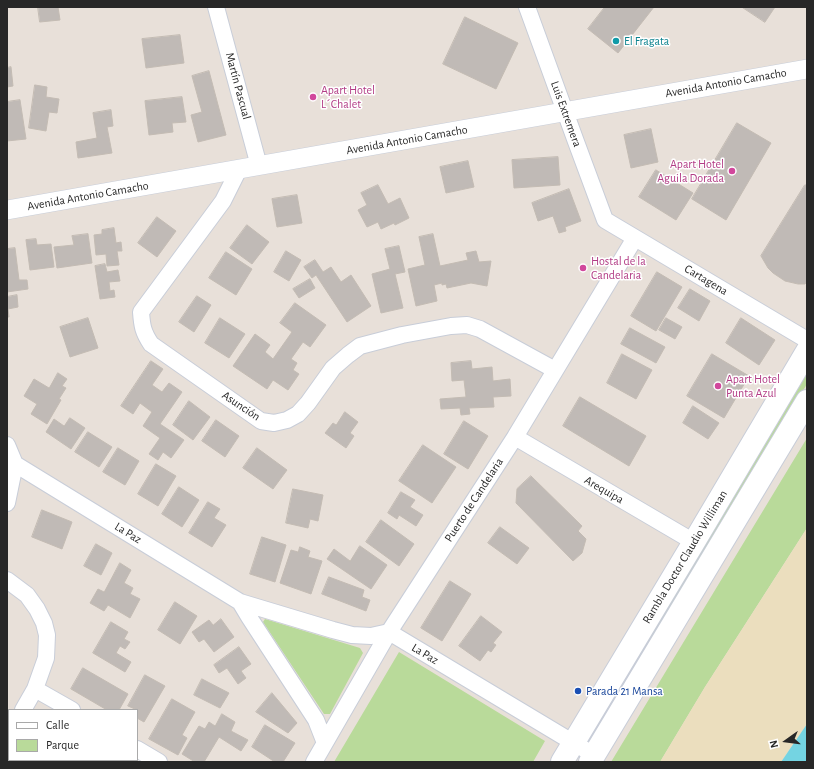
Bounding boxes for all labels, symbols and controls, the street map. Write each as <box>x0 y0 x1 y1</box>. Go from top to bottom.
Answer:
place label: El Fragata <box>624 34 669 48</box>
marker: El Fragata <box>611 36 621 46</box>
street label: Martín Pascual <box>222 51 254 121</box>
street label: Avenida Antonio Camacho <box>664 65 788 101</box>
street label: Luis Extremera <box>547 79 585 149</box>
place label: Apart Hotel L´Chalet <box>321 83 375 111</box>
marker: Apart Hotel L´Chalet <box>308 92 318 102</box>
street label: Avenida Antonio Camacho <box>345 122 469 158</box>
place label: Apart Hotel Aguila Dorada <box>657 157 724 185</box>
marker: Apart Hotel Aguila Dorada <box>727 166 737 176</box>
street label: Avenida Antonio Camacho <box>26 178 150 214</box>
place label: Hostal de la Candelaria <box>591 254 646 282</box>
street label: Cartagena <box>682 261 730 299</box>
marker: Hostal de la Candelaria <box>578 263 588 273</box>
place label: Apart Hotel Punta Azul <box>726 372 780 400</box>
marker: Apart Hotel Punta Azul <box>713 381 723 391</box>
street label: Asunción <box>219 388 263 424</box>
street label: Puerto de Candelaria <box>442 455 506 545</box>
street label: Arequipa <box>582 473 626 507</box>
street label: Rambla Doctor Claudio Williman <box>639 488 731 626</box>
street label: La Paz <box>112 519 144 547</box>
street label: La Paz <box>409 640 441 668</box>
place label: Parada 21 Mansa <box>586 684 663 698</box>
marker: Parada 21 Mansa <box>573 686 583 696</box>
legend <box>8 709 138 761</box>
text: Calle <box>46 719 69 731</box>
north arrow <box>766 721 806 761</box>
text: Parque <box>46 739 79 751</box>
text: N <box>768 739 780 749</box>

